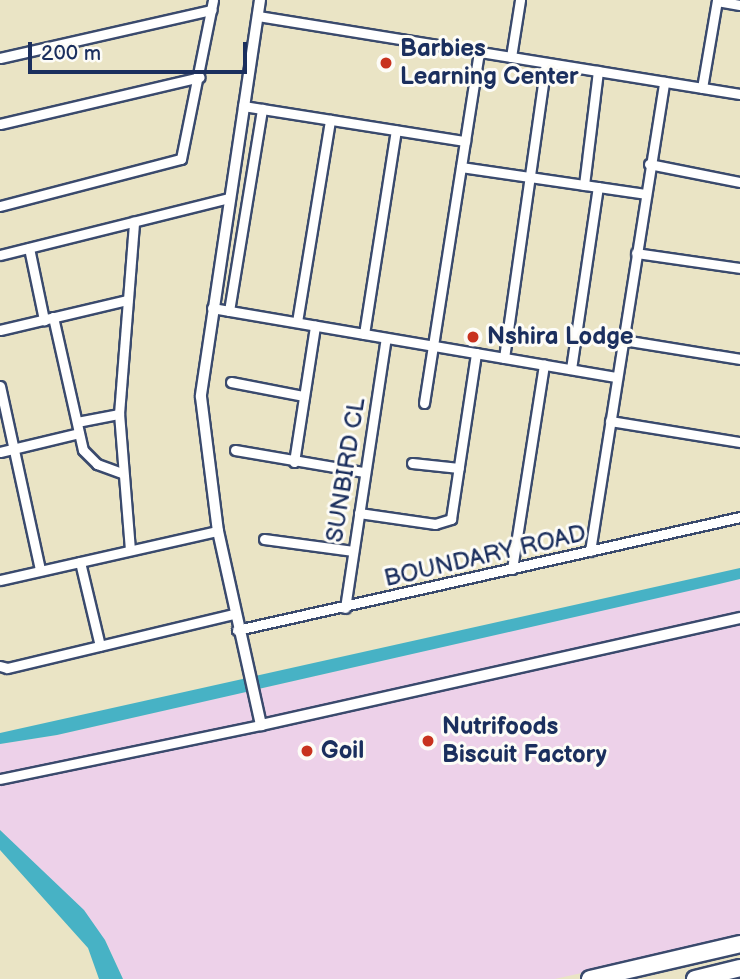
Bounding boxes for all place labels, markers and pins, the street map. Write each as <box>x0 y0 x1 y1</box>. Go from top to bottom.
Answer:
place label: Barbies Learning Center <box>400 35 579 91</box>
marker: Barbies Learning Center <box>378 55 394 71</box>
place label: Nshira Lodge <box>487 323 634 351</box>
marker: Nshira Lodge <box>465 329 481 345</box>
place label: Nutrifoods Biscuit Factory <box>442 713 607 769</box>
marker: Nutrifoods Biscuit Factory <box>420 733 436 749</box>
place label: Goil <box>321 737 364 765</box>
marker: Goil <box>299 743 315 759</box>

